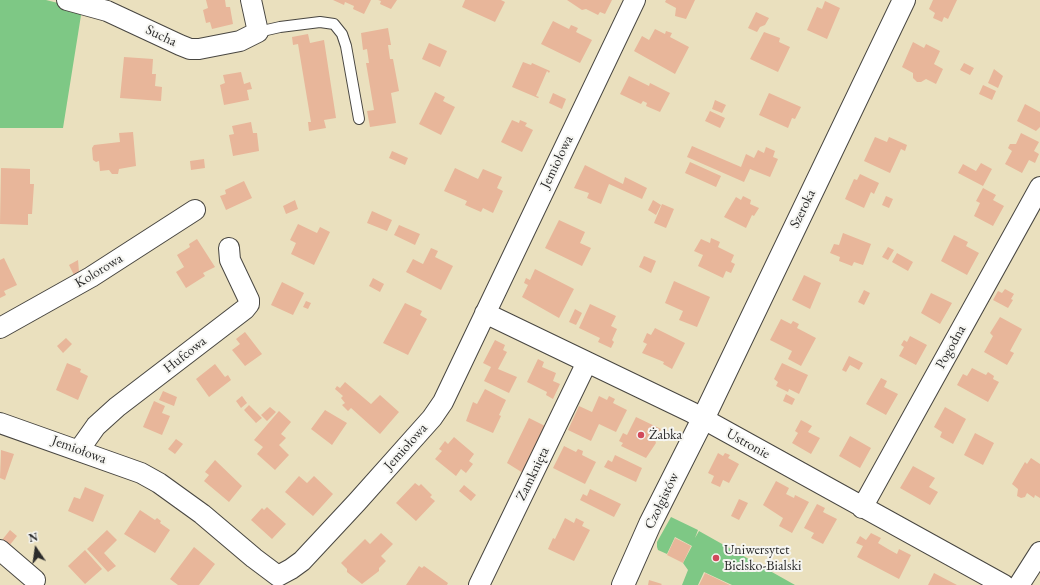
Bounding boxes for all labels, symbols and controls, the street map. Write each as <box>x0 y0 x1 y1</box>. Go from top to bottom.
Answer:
street label: Sucha <box>143 22 179 50</box>
street label: Jemiołowa <box>537 133 577 191</box>
street label: Szeroka <box>787 187 819 231</box>
street label: Kolorowa <box>72 250 126 292</box>
street label: Pogodna <box>932 322 970 372</box>
street label: Hufcowa <box>160 333 210 377</box>
street label: Jemiołowa <box>381 420 431 474</box>
street label: Ustronie <box>723 425 773 463</box>
place label: Żabka <box>649 427 682 443</box>
marker: Żabka <box>636 430 646 440</box>
street label: Jemiołowa <box>49 432 109 468</box>
street label: Zamknięta <box>513 444 553 504</box>
street label: Czołgistów <box>641 470 683 532</box>
north arrow <box>16 529 56 569</box>
text: N <box>27 529 39 545</box>
place label: Uniwersytet Bielsko-Bialski <box>724 542 801 574</box>
marker: Uniwersytet Bielsko-Bialski <box>711 553 721 563</box>

